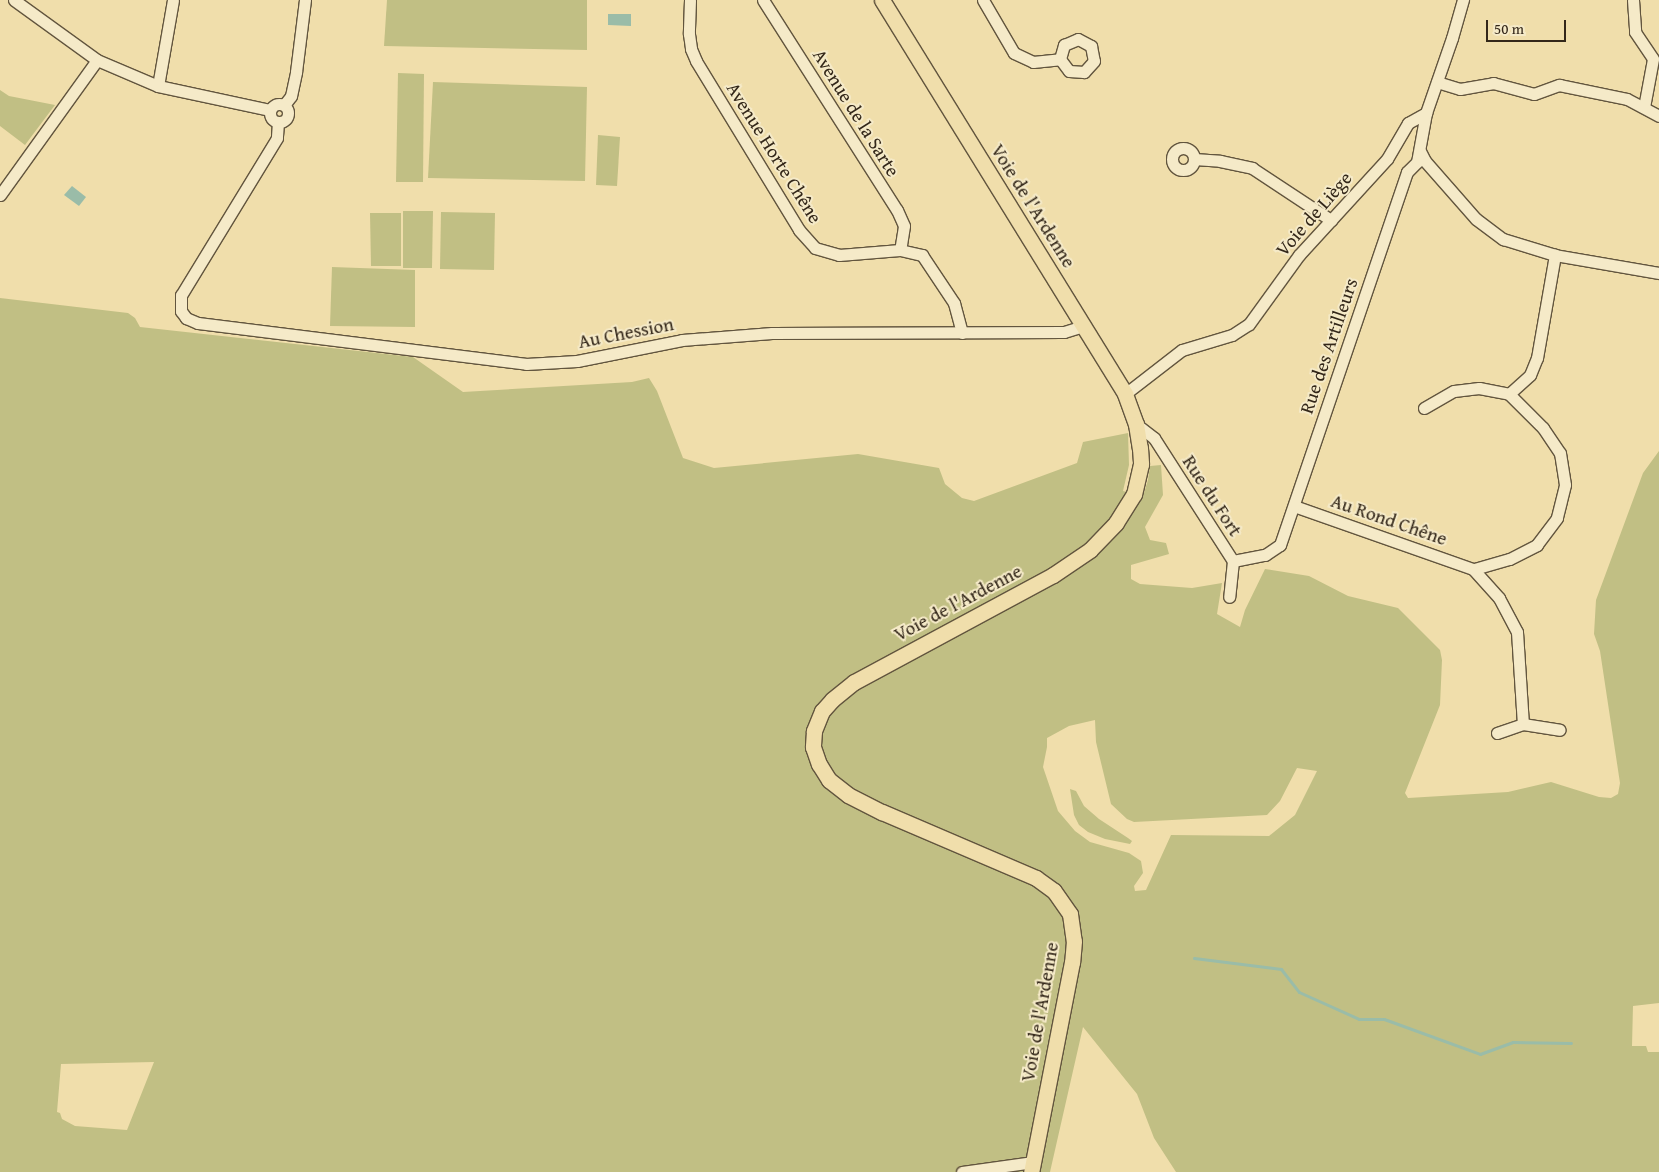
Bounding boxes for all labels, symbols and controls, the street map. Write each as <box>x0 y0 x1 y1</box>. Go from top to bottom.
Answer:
scale bar <box>1489 10 1569 42</box>
text: 50 m <box>1494 18 1524 39</box>
street label: Avenue de la Sarte <box>808 45 904 181</box>
street label: Avenue Horte Chêne <box>721 78 827 228</box>
street label: Voie de l'Ardenne <box>986 140 1080 272</box>
street label: Voie de Liège <box>1271 167 1357 261</box>
street label: Rue des Artilleurs <box>1295 275 1363 417</box>
street label: Au Chession <box>576 313 676 353</box>
street label: Rue du Fort <box>1177 451 1247 541</box>
street label: Au Rond Chêne <box>1328 490 1450 550</box>
street label: Voie de l'Ardenne <box>890 560 1026 646</box>
street label: Voie de l'Ardenne <box>1016 940 1064 1084</box>

